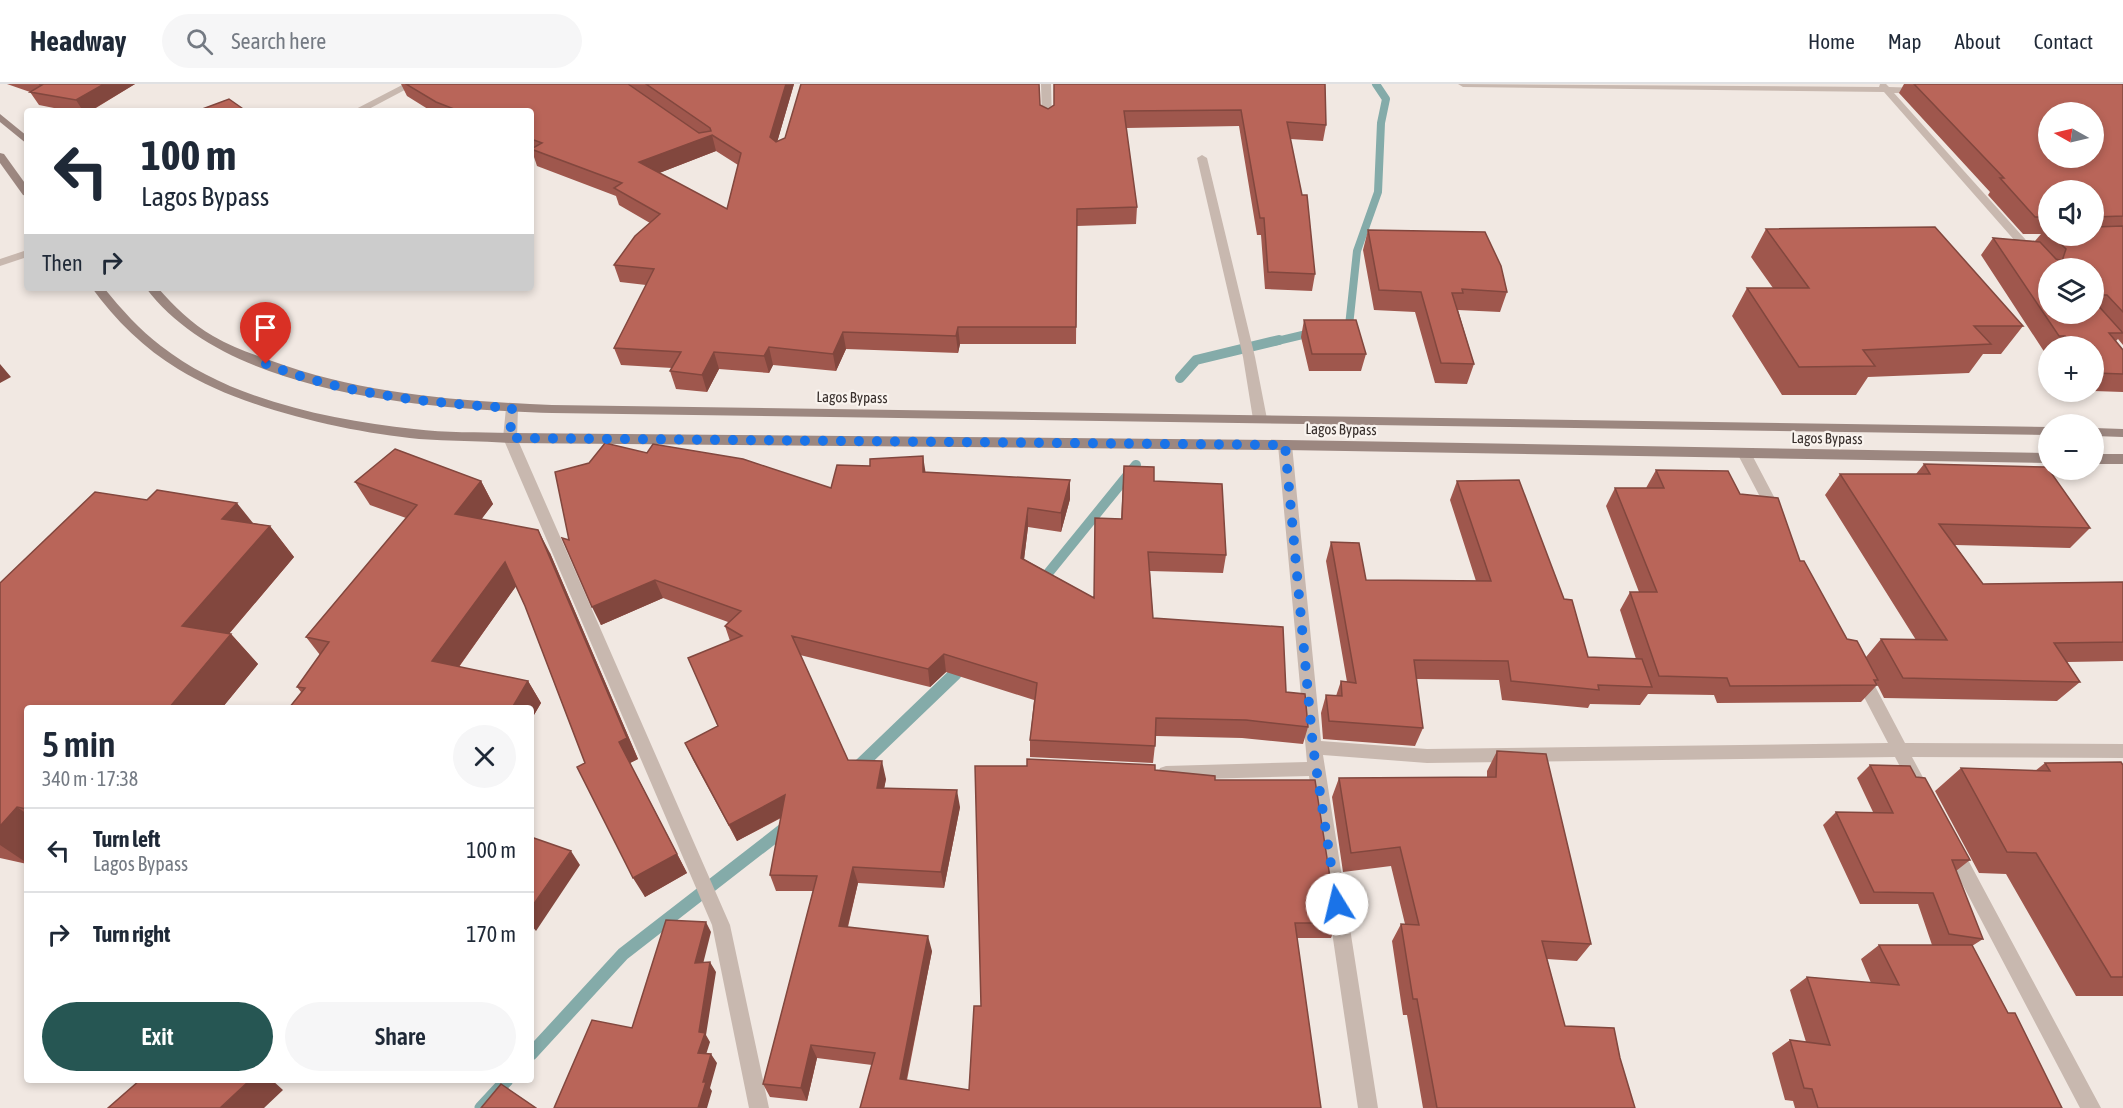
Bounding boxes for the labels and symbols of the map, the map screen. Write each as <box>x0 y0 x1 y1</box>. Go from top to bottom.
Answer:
north arrow <box>2038 102 2104 168</box>
pin <box>240 302 291 364</box>
street label: Lagos Bypass <box>816 388 888 406</box>
street label: Lagos Bypass <box>1305 420 1377 438</box>
street label: Lagos Bypass <box>1791 429 1863 447</box>
position arrow <box>1305 872 1369 936</box>

